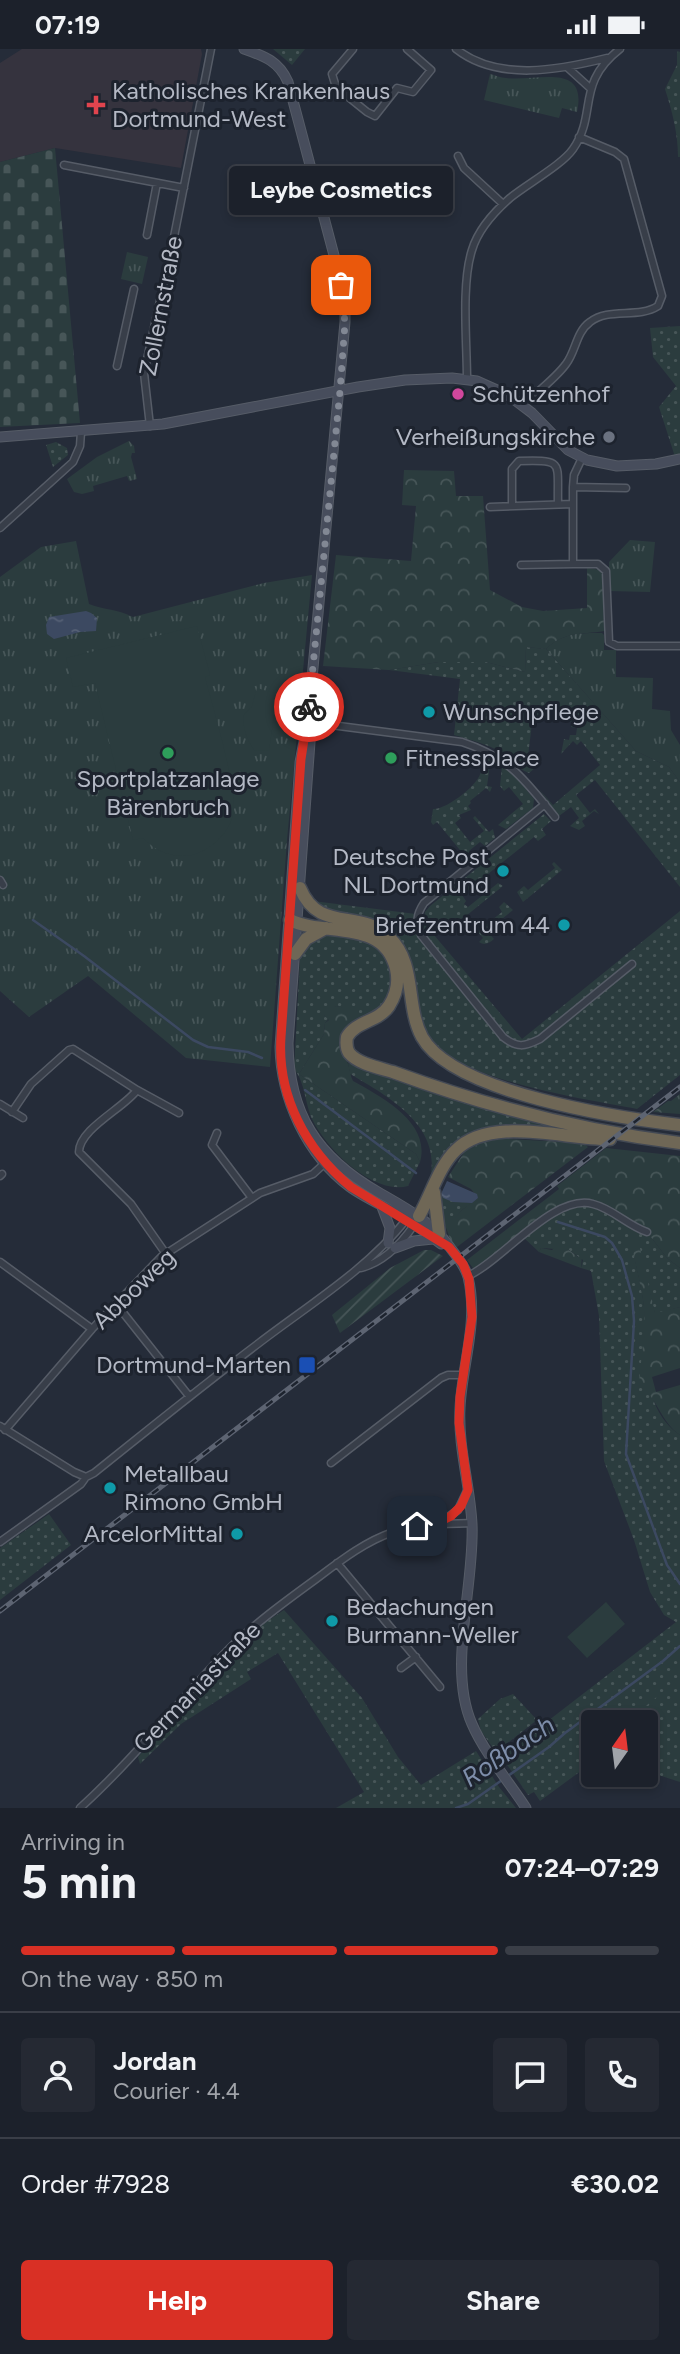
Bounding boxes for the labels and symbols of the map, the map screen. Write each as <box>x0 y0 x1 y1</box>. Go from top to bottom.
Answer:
place label: Katholisches Krankenhaus Dortmund-West <box>112 76 390 133</box>
marker: Katholisches Krankenhaus Dortmund-West <box>86 95 106 115</box>
callout: Leybe Cosmetics <box>229 166 453 215</box>
street label: Zollernstraße <box>133 234 188 378</box>
pin <box>311 255 371 315</box>
place label: Schützenhof <box>472 379 610 408</box>
marker: Schützenhof <box>450 386 466 402</box>
place label: Verheißungskirche <box>396 422 595 451</box>
marker: Verheißungskirche <box>601 429 617 445</box>
courier <box>274 672 344 742</box>
place label: Wunschpflege <box>443 697 599 726</box>
marker: Wunschpflege <box>421 704 437 720</box>
place label: Fitnessplace <box>405 743 539 772</box>
marker: Sportplatzanlage Bärenbruch <box>160 745 176 761</box>
marker: Fitnessplace <box>383 750 399 766</box>
place label: Sportplatzanlage Bärenbruch <box>77 764 259 821</box>
place label: Deutsche Post NL Dortmund <box>332 842 489 899</box>
marker: Deutsche Post NL Dortmund <box>495 863 511 879</box>
place label: Briefzentrum 44 <box>375 910 550 939</box>
marker: Briefzentrum 44 <box>556 917 572 933</box>
street label: Abboweg <box>86 1242 181 1335</box>
place label: Dortmund-Marten <box>96 1350 291 1379</box>
marker: Dortmund-Marten <box>297 1355 317 1375</box>
place label: Metallbau Rimono GmbH <box>124 1459 283 1516</box>
marker: Metallbau Rimono GmbH <box>102 1480 118 1496</box>
pin <box>387 1496 447 1556</box>
place label: ArcelorMittal <box>84 1519 223 1548</box>
marker: ArcelorMittal <box>229 1526 245 1542</box>
place label: Bedachungen Burmann-Weller <box>346 1592 519 1649</box>
marker: Bedachungen Burmann-Weller <box>324 1613 340 1629</box>
street label: Germaniastraße <box>127 1615 266 1758</box>
water label: Roßbach <box>455 1708 561 1794</box>
north arrow <box>581 1710 658 1787</box>

